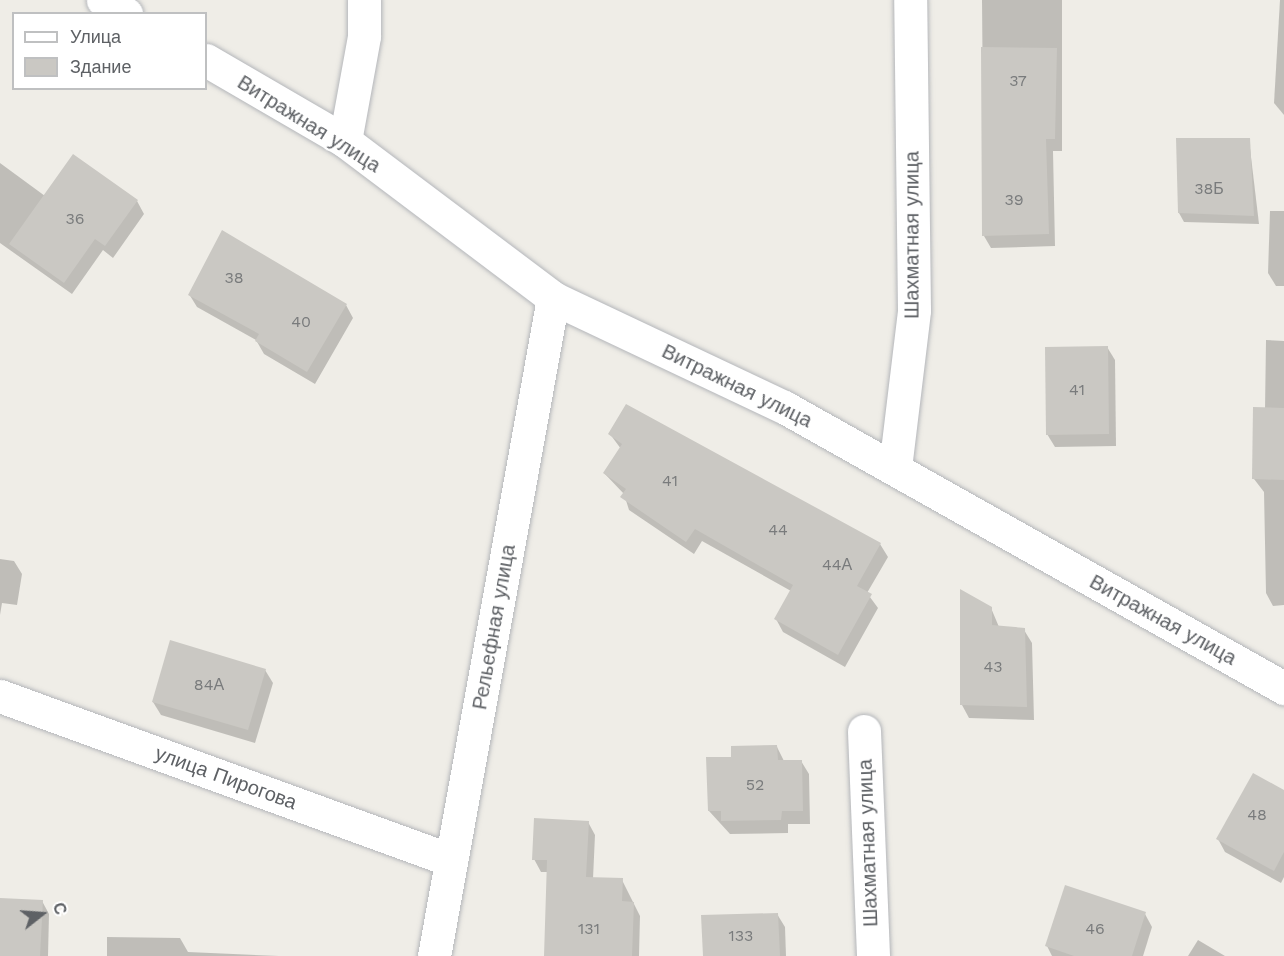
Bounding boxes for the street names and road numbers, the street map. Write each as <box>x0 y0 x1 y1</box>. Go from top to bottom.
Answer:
street label: Витражная улица <box>233 70 385 178</box>
street label: Шахматная улица <box>900 151 924 319</box>
street label: Витражная улица <box>658 339 816 433</box>
street label: Рельефная улица <box>468 542 520 712</box>
street label: Витражная улица <box>1085 570 1241 670</box>
street label: улица Пирогова <box>152 741 300 815</box>
street label: Шахматная улица <box>853 759 883 927</box>

